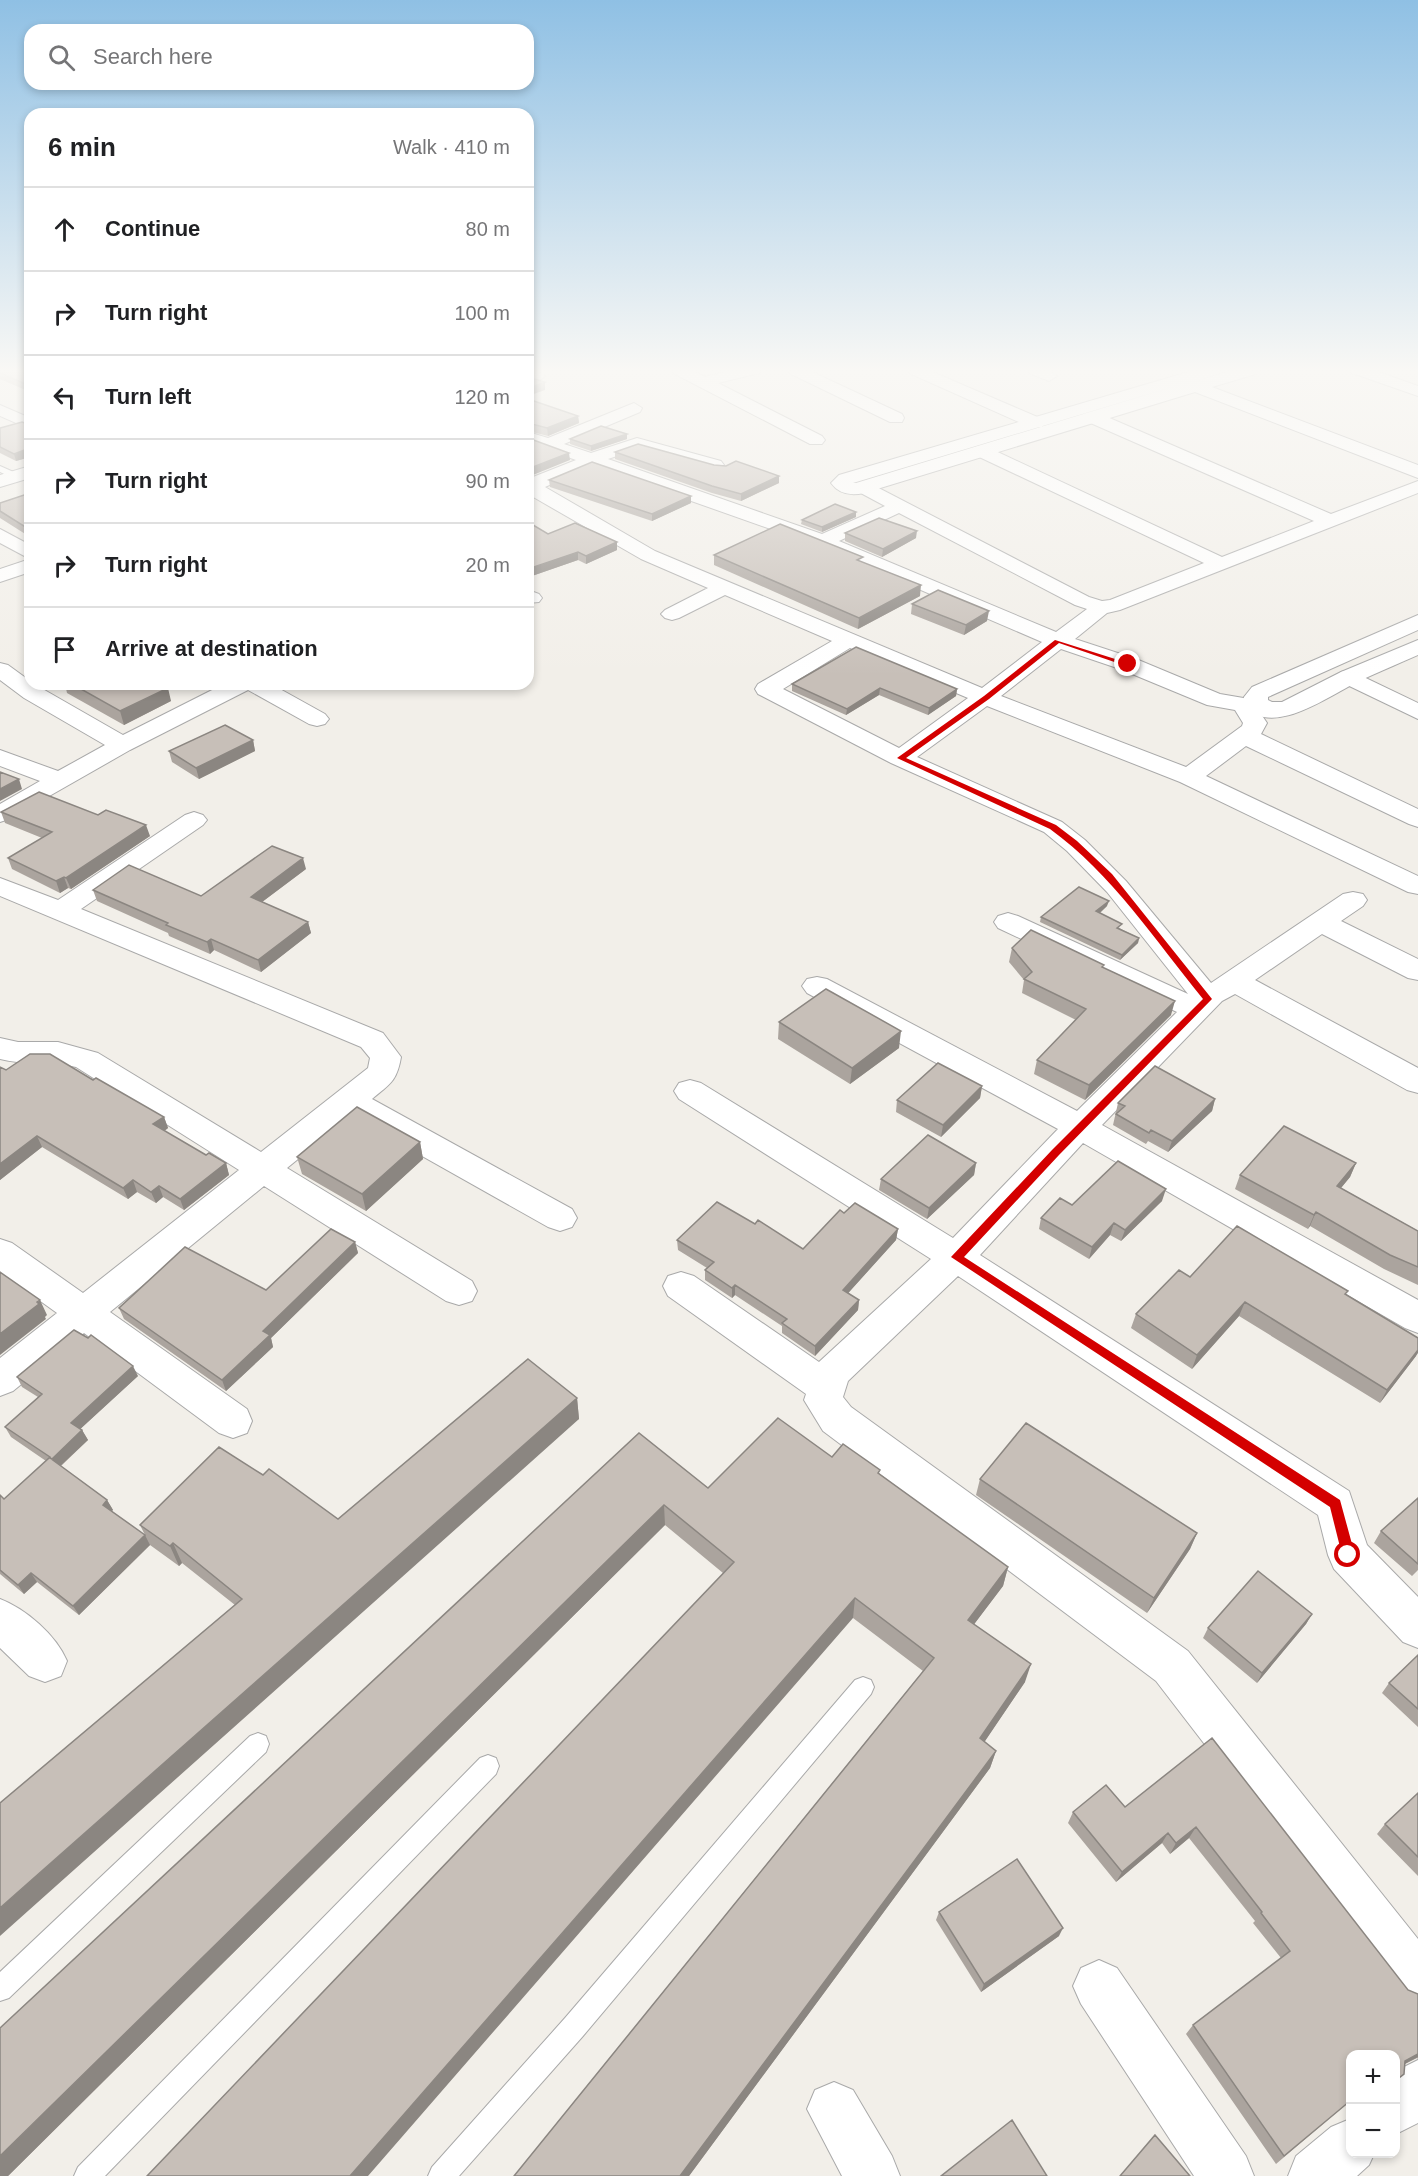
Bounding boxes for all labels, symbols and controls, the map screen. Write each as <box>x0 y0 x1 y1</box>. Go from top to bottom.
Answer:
search box <box>24 24 534 90</box>
icon: search <box>45 41 78 74</box>
text: Search here <box>93 44 213 69</box>
text: 6 min <box>48 132 116 162</box>
text: Walk · 410 m <box>393 136 510 158</box>
icon: ahead <box>48 213 81 246</box>
text: Continue <box>105 216 200 241</box>
text: 80 m <box>466 218 510 240</box>
icon: right <box>48 297 81 330</box>
text: Turn right <box>105 300 207 325</box>
text: 100 m <box>454 302 510 324</box>
icon: left <box>48 381 81 414</box>
text: Turn left <box>105 384 191 409</box>
text: 120 m <box>454 386 510 408</box>
icon: right <box>48 465 81 498</box>
text: Turn right <box>105 468 207 493</box>
text: 90 m <box>466 470 510 492</box>
icon: right <box>48 549 81 582</box>
text: Turn right <box>105 552 207 577</box>
text: 20 m <box>466 554 510 576</box>
icon: arrive <box>48 633 81 666</box>
text: Arrive at destination <box>105 636 318 661</box>
route end <box>1114 650 1140 676</box>
route start <box>1334 1541 1360 1567</box>
map controls <box>1346 2050 1400 2158</box>
button: + <box>1346 2050 1400 2104</box>
button: − <box>1346 2104 1400 2158</box>

